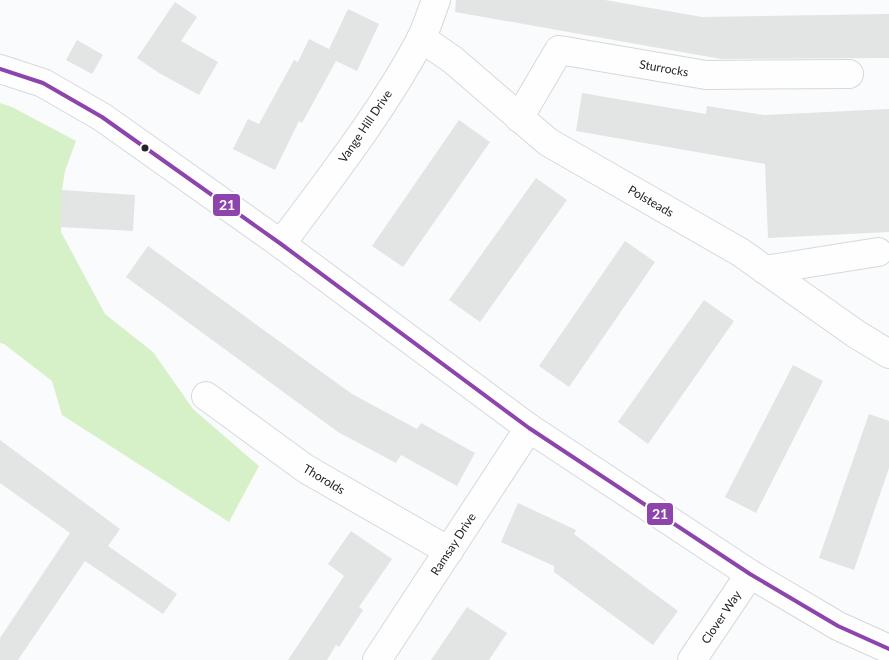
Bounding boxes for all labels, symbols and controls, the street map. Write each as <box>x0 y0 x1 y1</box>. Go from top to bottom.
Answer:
street label: Sturrocks <box>638 56 690 80</box>
street label: Vange Hill Drive <box>335 87 395 165</box>
unlabelled marker <box>140 143 150 153</box>
street label: Polsteads <box>626 182 676 220</box>
line badge: 21 <box>212 193 241 217</box>
text: 21 <box>219 196 235 213</box>
street label: Thorolds <box>300 461 348 497</box>
line badge: 21 <box>646 502 674 526</box>
text: 21 <box>652 505 668 522</box>
street label: Ramsay Drive <box>427 510 479 578</box>
street label: Clover Way <box>698 587 745 646</box>

